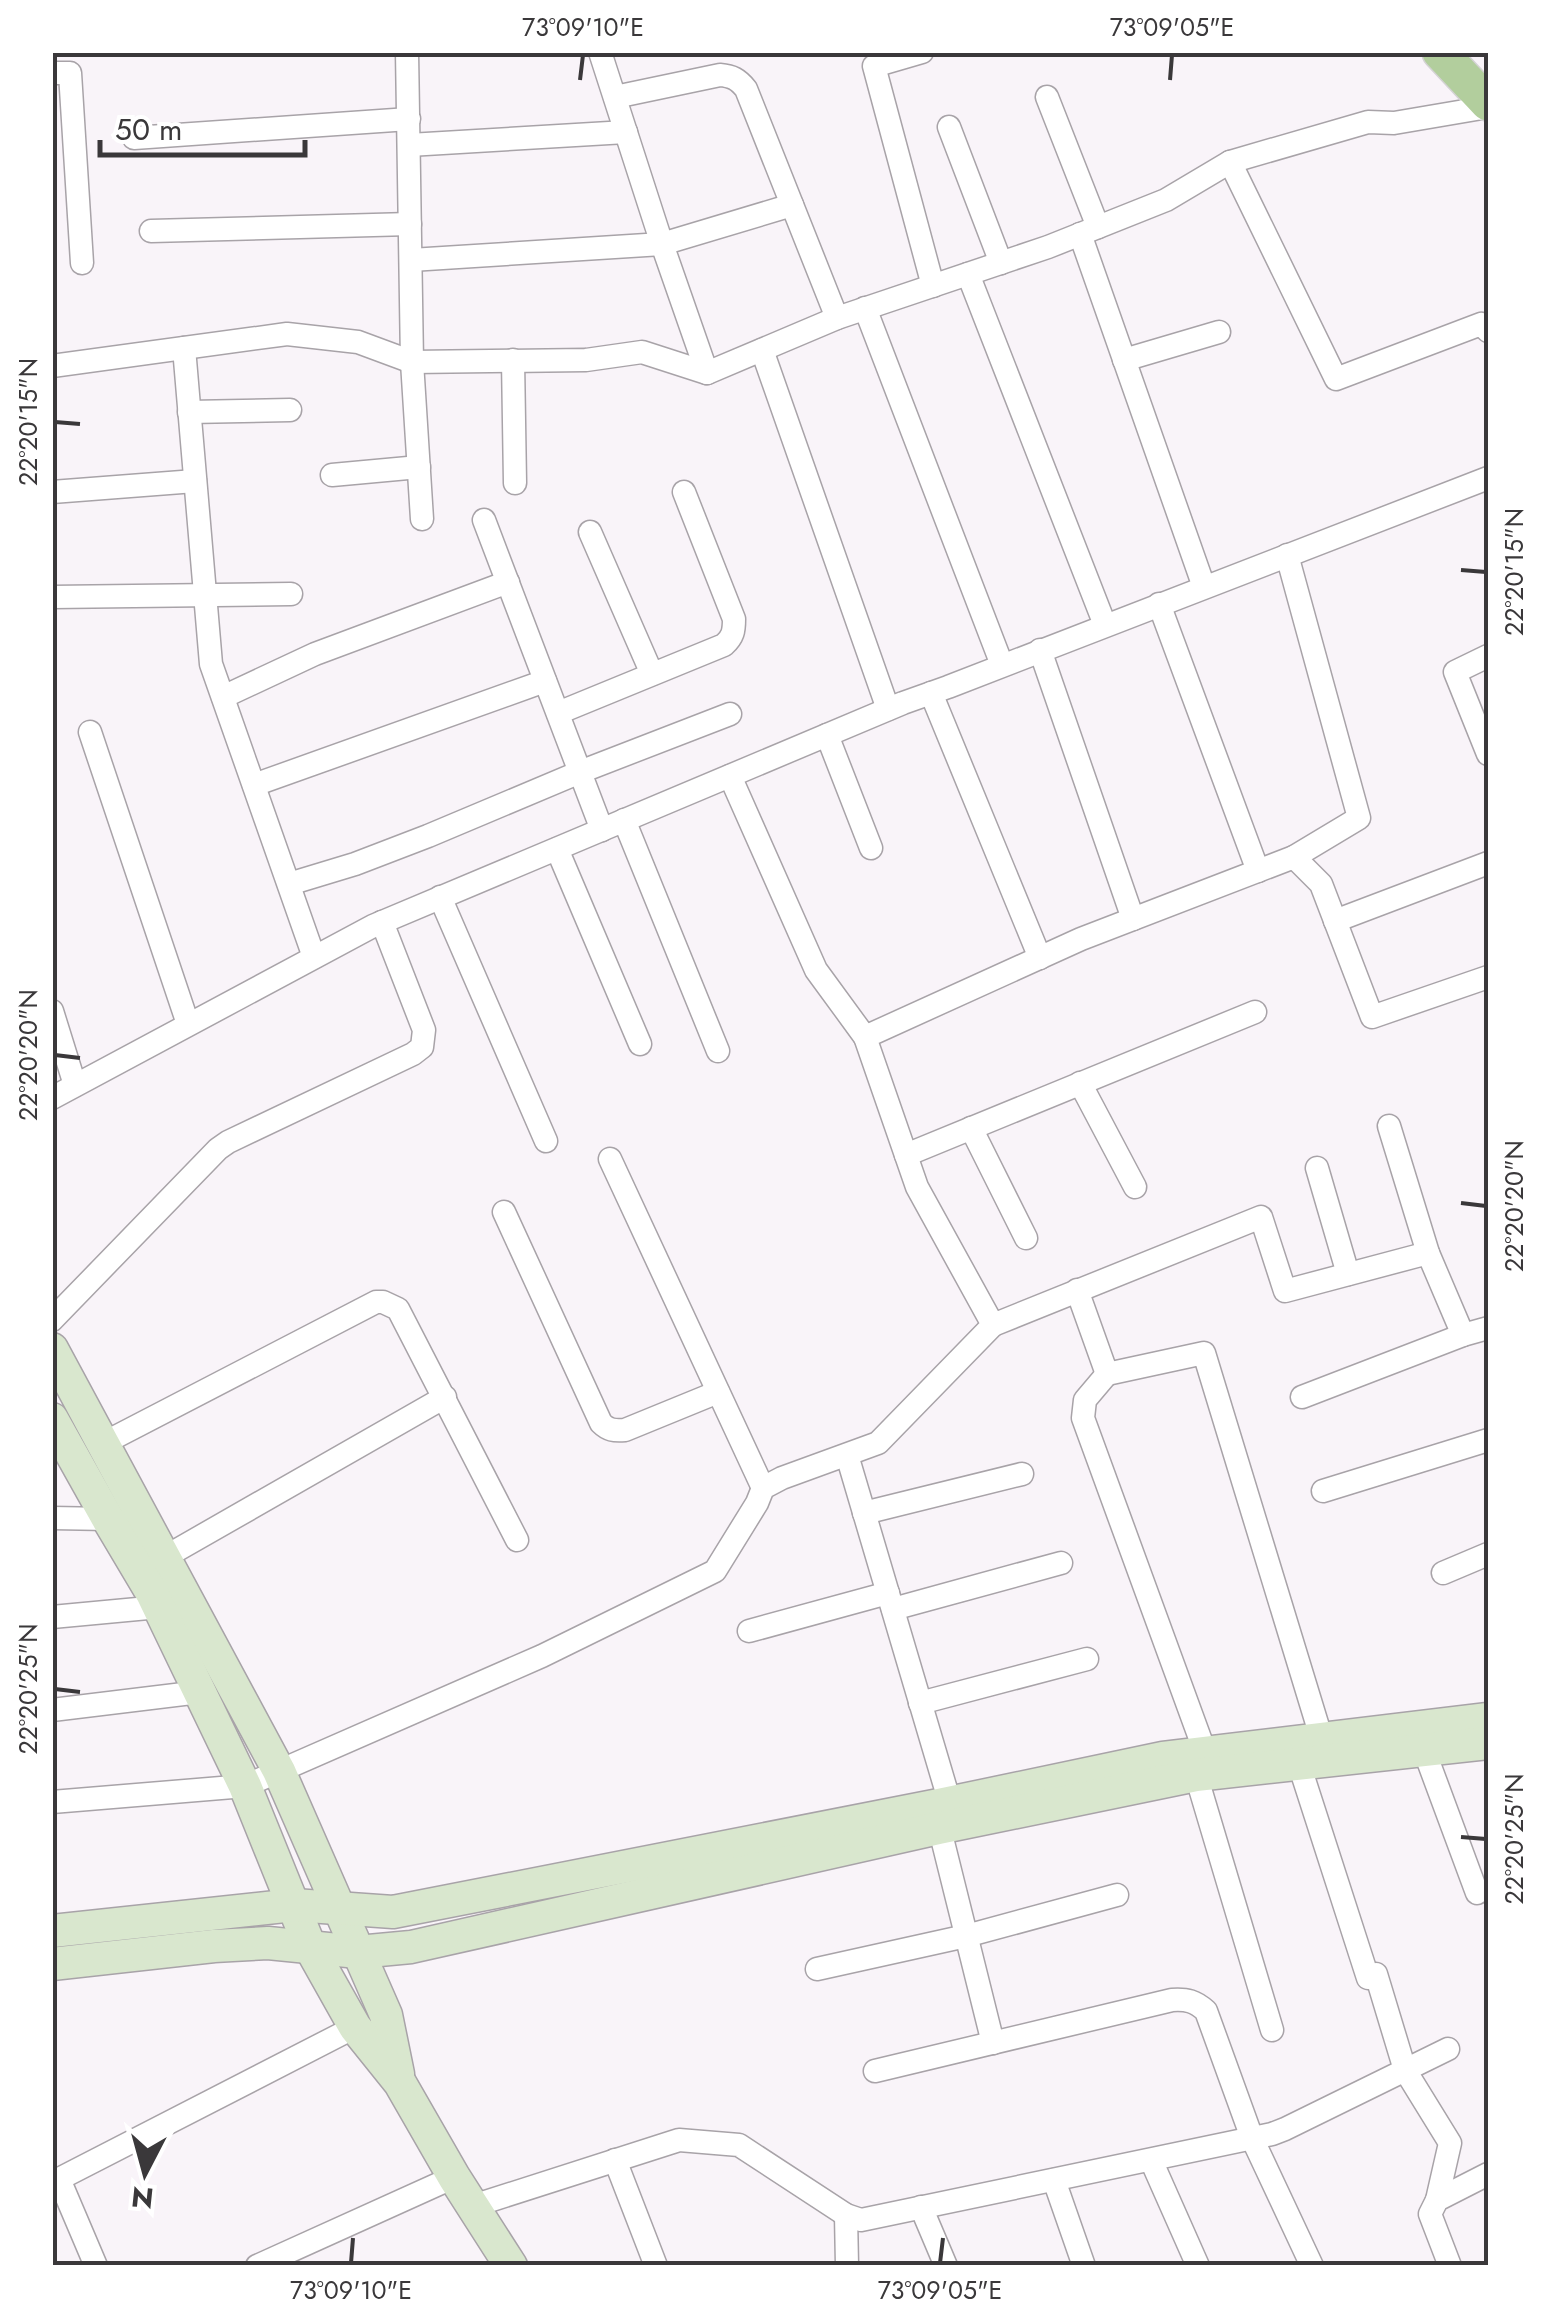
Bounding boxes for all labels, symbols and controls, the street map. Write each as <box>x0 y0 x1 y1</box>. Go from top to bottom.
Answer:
text: 73°09'10"E <box>522 9 644 45</box>
text: 73°09'05"E <box>1110 9 1234 45</box>
scale bar <box>100 95 305 157</box>
text: 50 m <box>115 108 182 151</box>
text: 22°20'15"N <box>10 358 46 486</box>
text: 22°20'15"N <box>1496 508 1532 636</box>
text: 22°20'20"N <box>10 989 46 1121</box>
text: 22°20'20"N <box>1496 1140 1532 1272</box>
text: 22°20'25"N <box>10 1623 46 1755</box>
text: 22°20'25"N <box>1496 1773 1532 1905</box>
north arrow <box>95 2123 195 2223</box>
text: N <box>129 2176 156 2219</box>
text: 73°09'10"E <box>290 2272 412 2308</box>
text: 73°09'05"E <box>878 2272 1002 2308</box>

